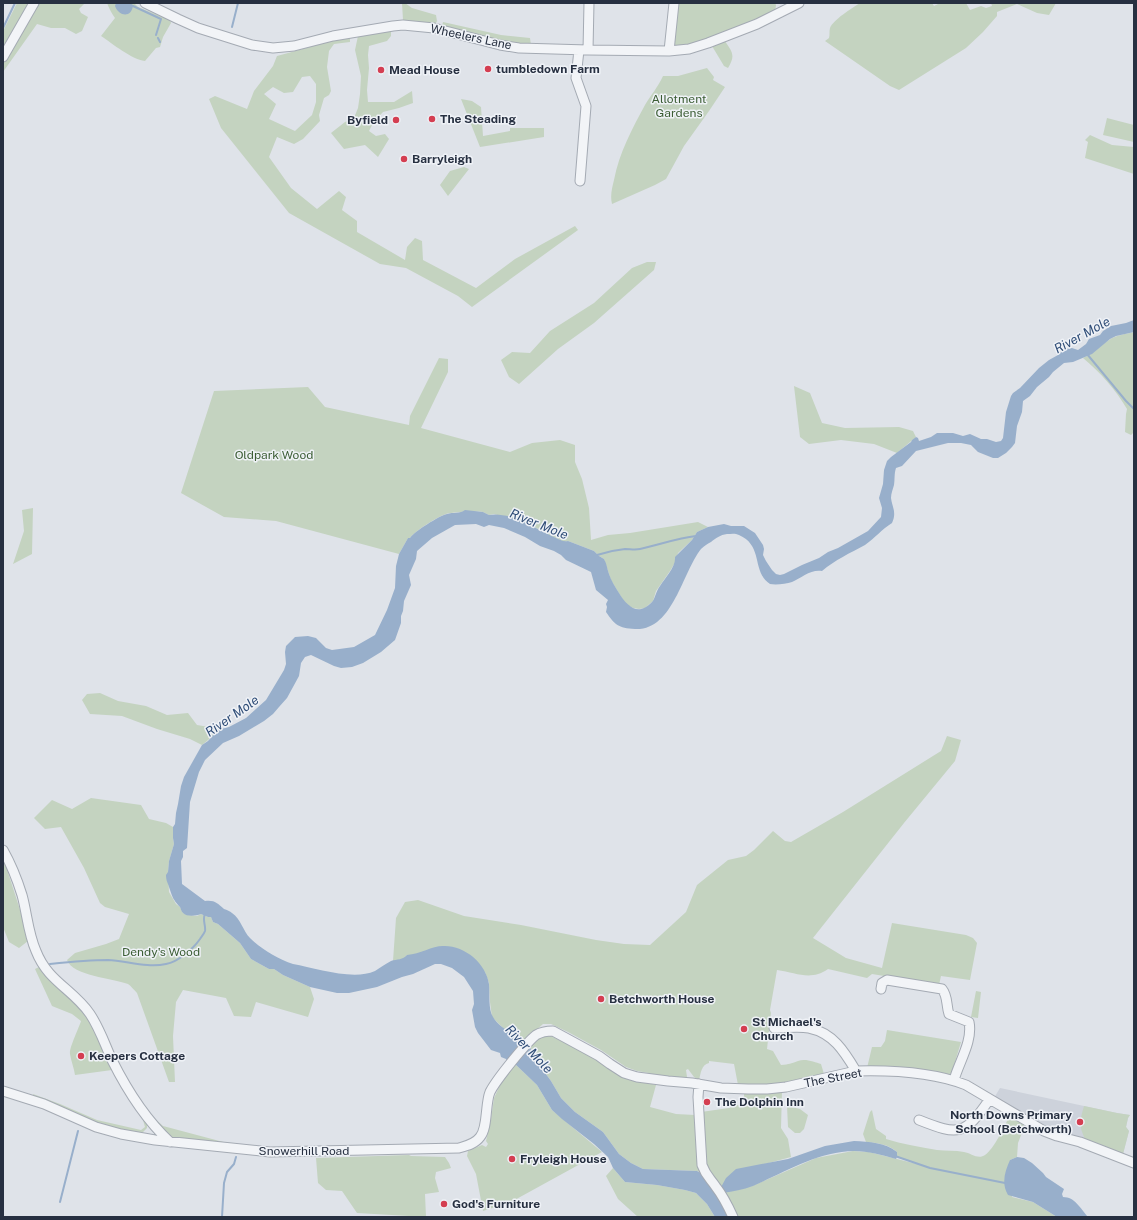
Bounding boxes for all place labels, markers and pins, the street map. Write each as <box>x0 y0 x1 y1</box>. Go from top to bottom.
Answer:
place label: tumbledown Farm <box>496 62 600 76</box>
place label: Mead House <box>389 63 460 77</box>
marker: tumbledown Farm <box>483 64 493 74</box>
marker: Mead House <box>376 65 386 75</box>
place label: The Steading <box>440 112 516 126</box>
place label: Byfield <box>347 113 388 127</box>
marker: The Steading <box>427 114 437 124</box>
marker: Byfield <box>391 115 401 125</box>
place label: Barryleigh <box>412 152 472 166</box>
marker: Barryleigh <box>399 154 409 164</box>
place label: Betchworth House <box>609 992 715 1006</box>
marker: Betchworth House <box>596 994 606 1004</box>
place label: St Michael's Church <box>752 1015 822 1043</box>
marker: St Michael's Church <box>739 1024 749 1034</box>
place label: Keepers Cottage <box>89 1049 185 1063</box>
marker: Keepers Cottage <box>76 1051 86 1061</box>
place label: The Dolphin Inn <box>715 1095 804 1109</box>
marker: The Dolphin Inn <box>702 1097 712 1107</box>
place label: North Downs Primary School (Betchworth) <box>950 1108 1072 1136</box>
marker: North Downs Primary School (Betchworth) <box>1075 1117 1085 1127</box>
place label: Fryleigh House <box>520 1152 607 1166</box>
marker: Fryleigh House <box>507 1154 517 1164</box>
place label: God's Furniture <box>452 1197 540 1211</box>
marker: God's Furniture <box>439 1199 449 1209</box>

